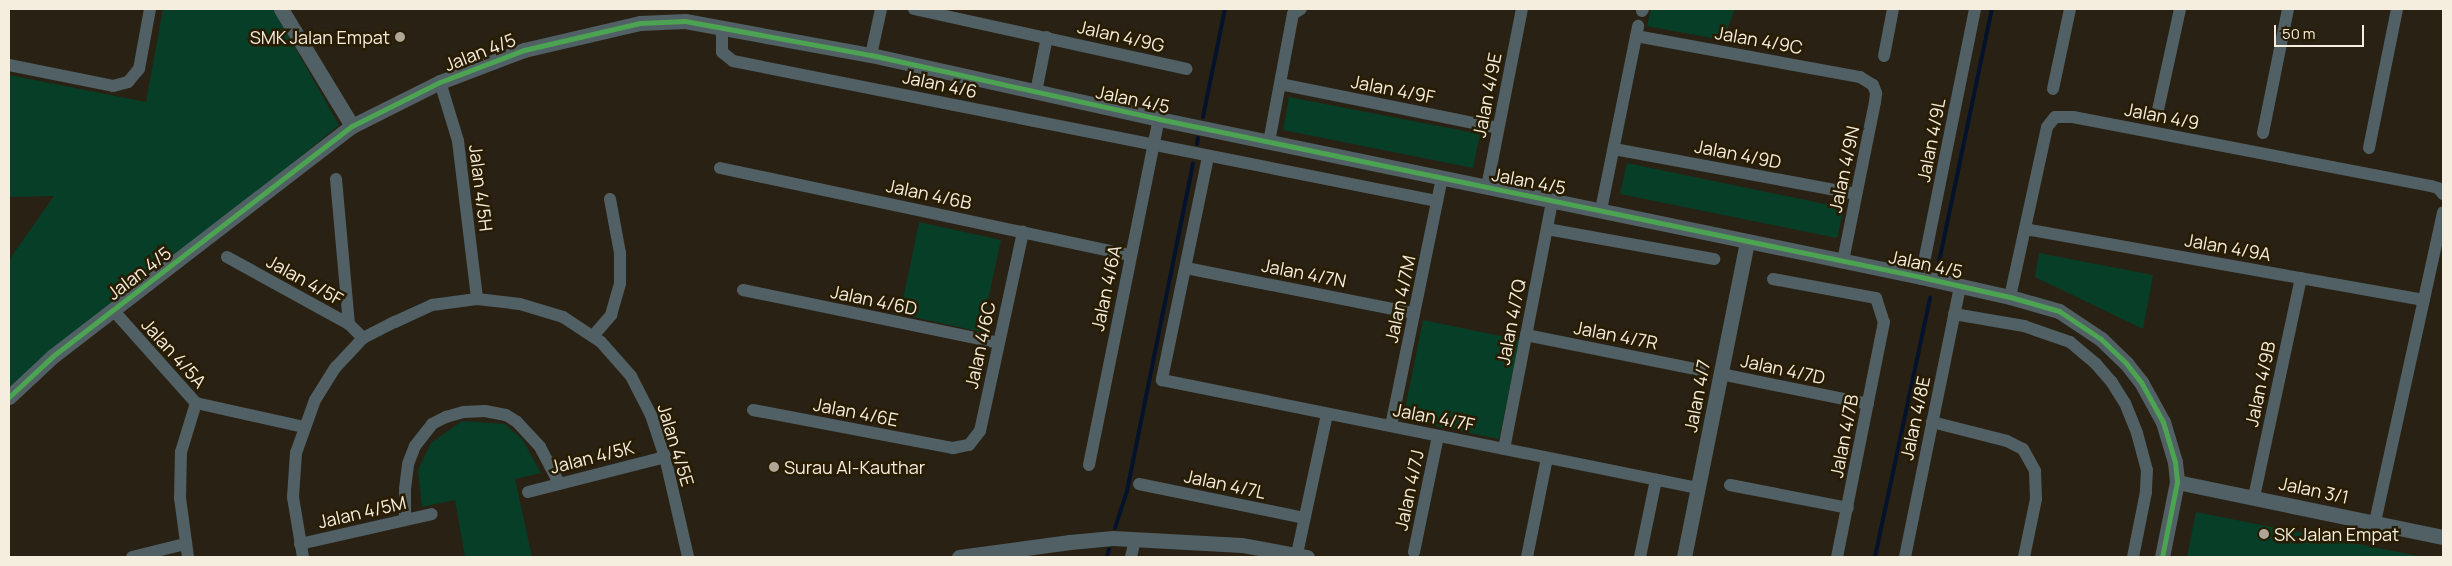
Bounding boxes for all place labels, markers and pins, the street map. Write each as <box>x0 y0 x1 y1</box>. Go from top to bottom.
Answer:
place label: SMK Jalan Empat <box>249 26 390 48</box>
marker: SMK Jalan Empat <box>394 31 406 43</box>
place label: Surau Al-Kauthar <box>784 456 925 478</box>
marker: Surau Al-Kauthar <box>768 461 780 473</box>
place label: SK Jalan Empat <box>2274 523 2400 545</box>
marker: SK Jalan Empat <box>2258 528 2270 540</box>

